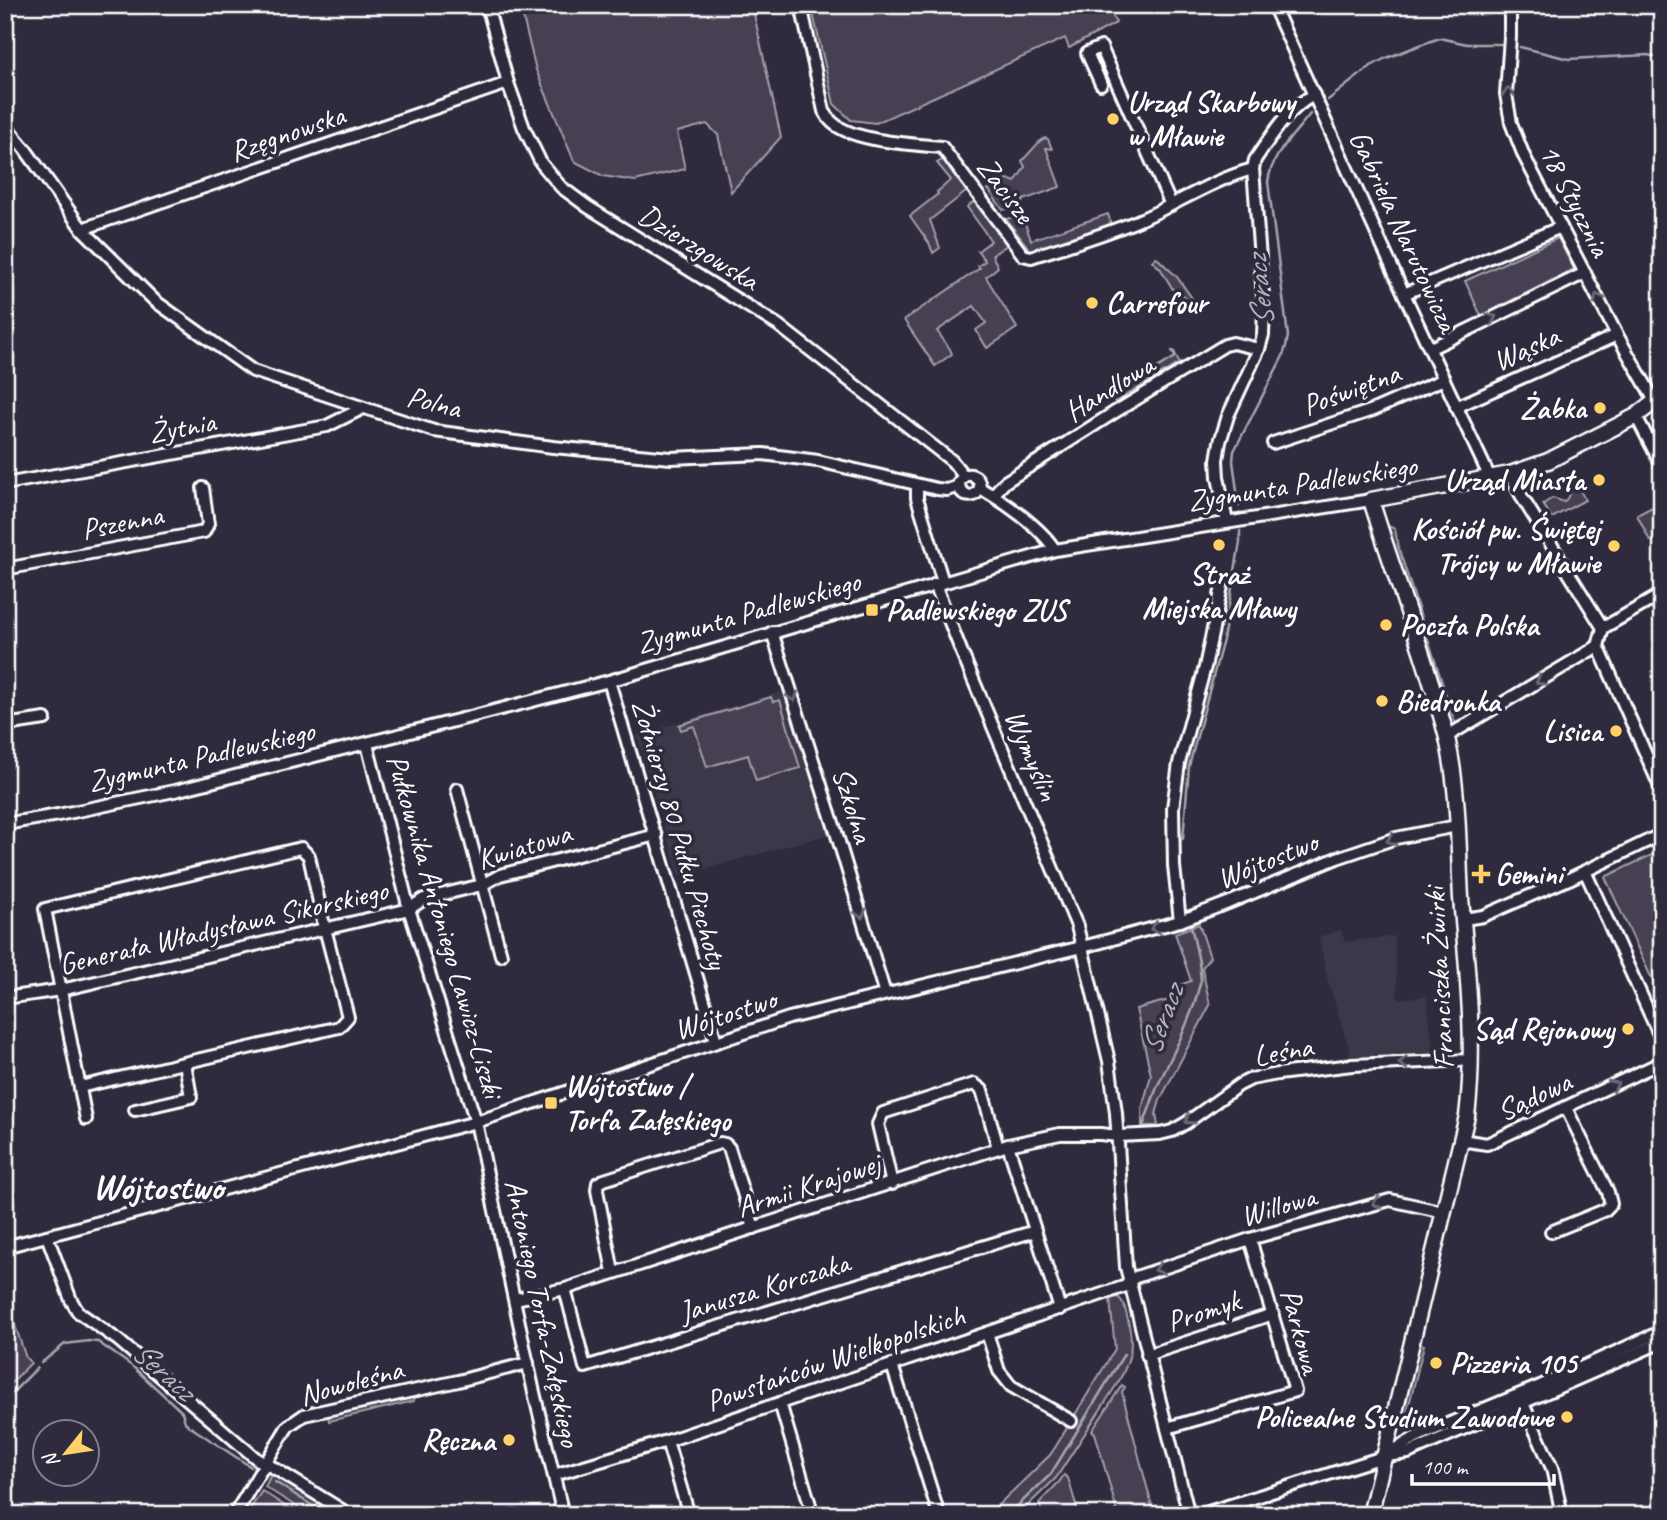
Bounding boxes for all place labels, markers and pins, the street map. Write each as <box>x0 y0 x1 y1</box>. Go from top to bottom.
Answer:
place label: Urząd Skarbowy w Mławie <box>1127 83 1297 155</box>
marker: Urząd Skarbowy w Mławie <box>1105 111 1121 127</box>
place label: Carrefour <box>1106 284 1210 322</box>
marker: Carrefour <box>1084 295 1100 311</box>
place label: Żabka <box>1520 389 1589 427</box>
marker: Żabka <box>1592 400 1608 416</box>
place label: Urząd Miasta <box>1444 461 1587 499</box>
marker: Urząd Miasta <box>1591 472 1607 488</box>
place label: Kościół pw. Świętej Trójcy w Mławie <box>1411 510 1604 582</box>
marker: Straż Miejska Mławy <box>1211 537 1227 553</box>
marker: Kościół pw. Świętej Trójcy w Mławie <box>1606 538 1622 554</box>
place label: Straż Miejska Mławy <box>1142 555 1298 628</box>
place label: Padlewskiego ZUS <box>886 591 1071 629</box>
marker: Padlewskiego ZUS <box>864 602 880 618</box>
place label: Poczta Polska <box>1400 606 1541 644</box>
marker: Poczta Polska <box>1378 617 1394 633</box>
place label: Biedronka <box>1396 682 1503 720</box>
marker: Biedronka <box>1374 693 1390 709</box>
place label: Lisica <box>1543 712 1604 750</box>
marker: Lisica <box>1608 723 1624 739</box>
place label: Gemini <box>1495 855 1567 893</box>
marker: Gemini <box>1473 866 1489 882</box>
place label: Sąd Rejonowy <box>1473 1010 1617 1049</box>
marker: Sąd Rejonowy <box>1620 1021 1636 1037</box>
place label: Wójtostwo / Torfa Załęskiego <box>565 1067 733 1139</box>
marker: Wójtostwo / Torfa Załęskiego <box>543 1095 559 1111</box>
place label: Pizzeria 105 <box>1450 1344 1579 1382</box>
marker: Pizzeria 105 <box>1428 1355 1444 1371</box>
place label: Policealne Studium Zawodowe <box>1255 1398 1555 1436</box>
marker: Policealne Studium Zawodowe <box>1559 1409 1575 1425</box>
place label: Ręczna <box>421 1421 498 1459</box>
marker: Ręczna <box>501 1432 517 1448</box>

